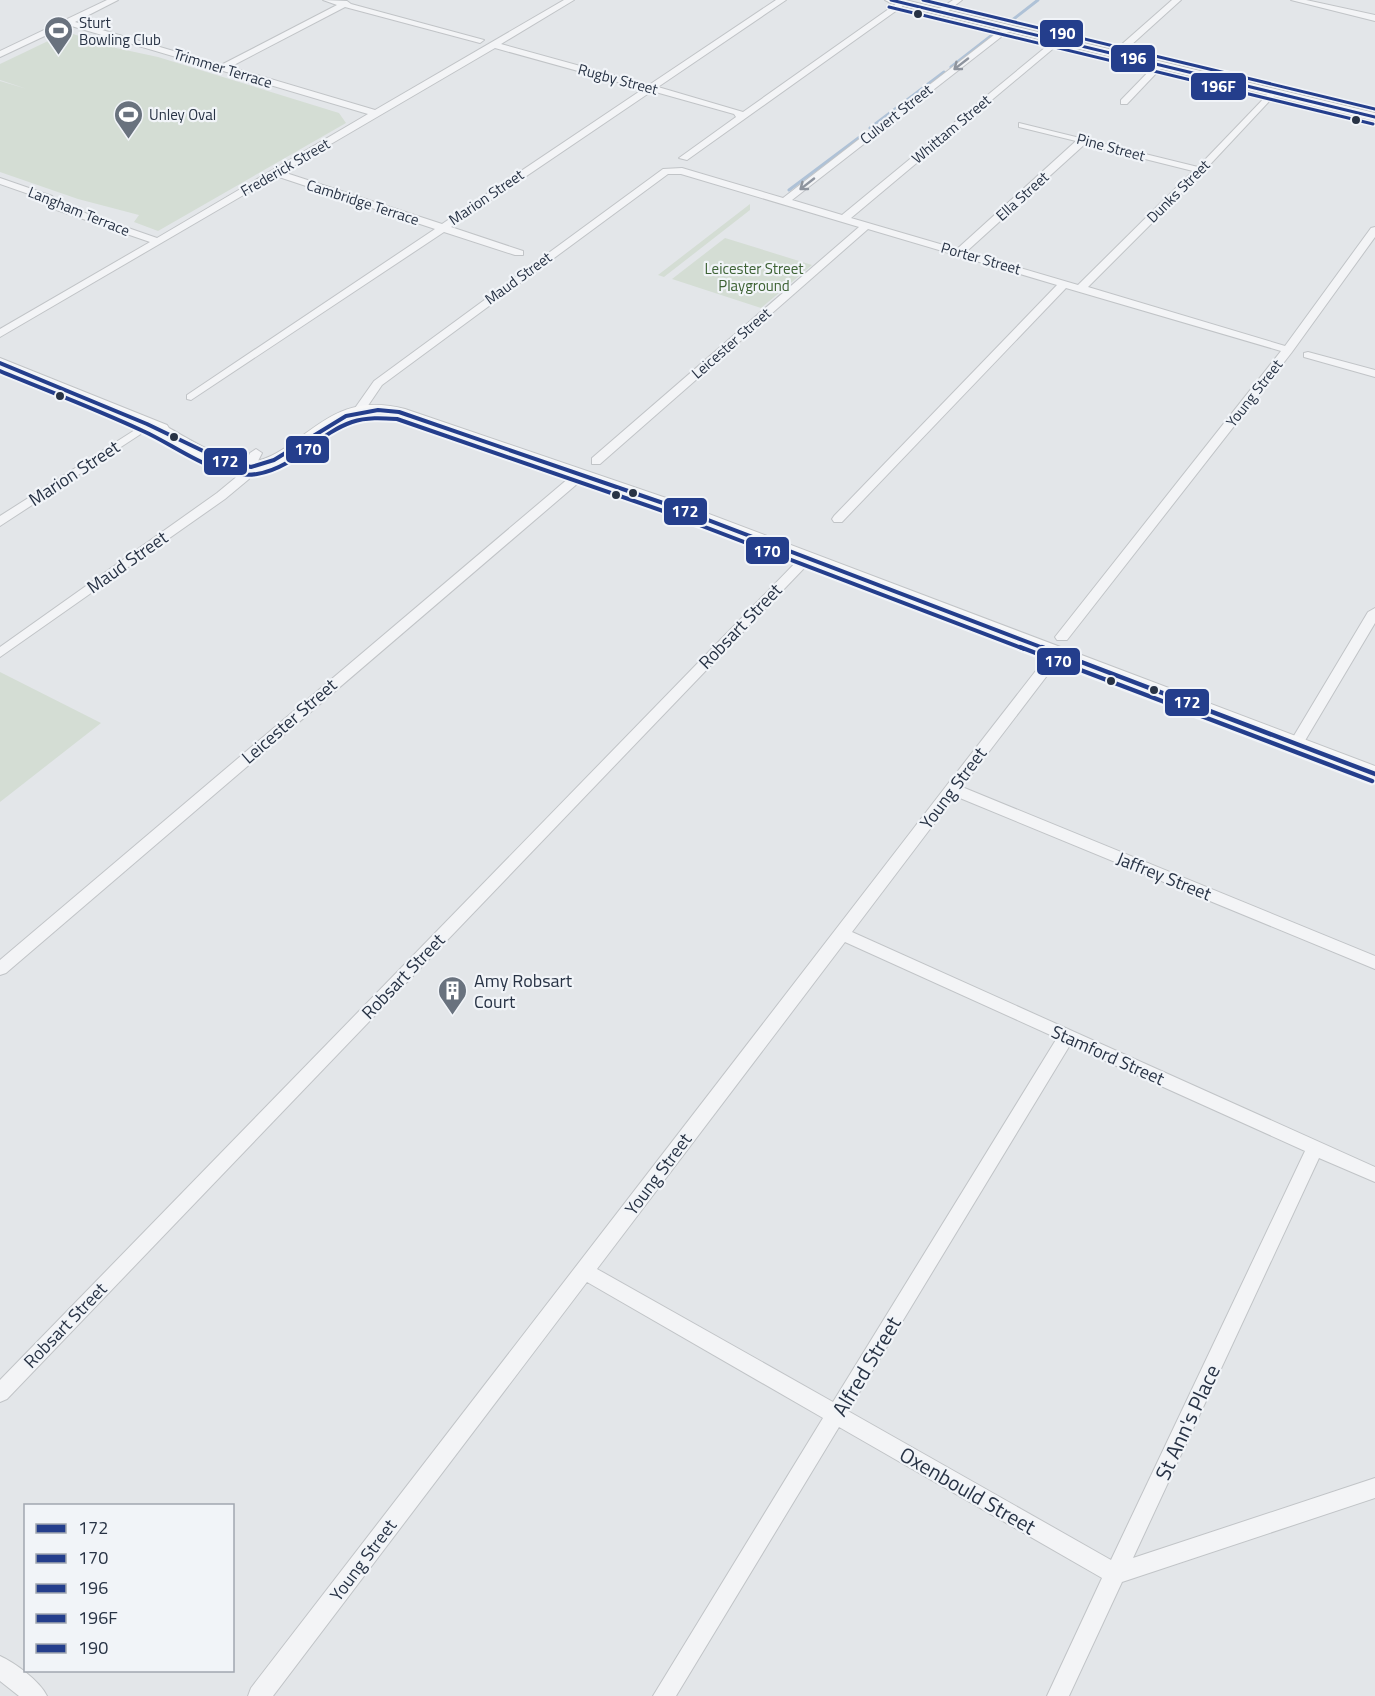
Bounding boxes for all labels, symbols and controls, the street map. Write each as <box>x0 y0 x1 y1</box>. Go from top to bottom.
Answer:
unlabelled marker <box>912 8 924 20</box>
place label: Sturt Bowling Club <box>79 11 161 51</box>
sports icon: Sturt Bowling Club <box>42 15 74 57</box>
line badge: 190 <box>1039 19 1084 48</box>
text: 190 <box>1049 21 1075 45</box>
street label: Trimmer Terrace <box>171 42 275 94</box>
line badge: 196 <box>1110 44 1156 73</box>
text: 196 <box>1120 46 1146 70</box>
street label: Rugby Street <box>575 57 661 101</box>
one-way arrow <box>953 57 969 70</box>
line badge: 196F <box>1190 72 1247 101</box>
text: 196F <box>1200 74 1236 98</box>
street label: Culvert Street <box>855 78 938 150</box>
street label: Whittam Street <box>906 88 996 169</box>
sports icon: Unley Oval <box>112 98 144 140</box>
place label: Unley Oval <box>149 103 216 126</box>
unlabelled marker <box>1350 114 1362 126</box>
street label: Pine Street <box>1074 127 1148 167</box>
street label: Frederick Street <box>236 132 335 202</box>
street label: Dunks Street <box>1141 153 1216 228</box>
street label: Marion Street <box>444 163 529 231</box>
street label: Ella Street <box>990 165 1054 226</box>
street label: Cambridge Terrace <box>304 173 422 231</box>
one-way arrow <box>799 178 815 191</box>
street label: Langham Terrace <box>25 180 133 242</box>
street label: Porter Street <box>938 236 1024 281</box>
street label: Maud Street <box>480 245 557 310</box>
park label: Leicester Street Playground <box>705 257 804 297</box>
street label: Leicester Street <box>686 301 776 384</box>
street label: Young Street <box>1220 354 1288 432</box>
unlabelled marker <box>54 390 66 402</box>
unlabelled marker <box>168 431 180 443</box>
street label: Marion Street <box>23 433 125 513</box>
line badge: 170 <box>285 435 330 464</box>
text: 170 <box>295 437 321 461</box>
line badge: 172 <box>203 447 248 476</box>
text: 172 <box>212 449 238 473</box>
unlabelled marker <box>627 487 639 499</box>
unlabelled marker <box>610 489 622 501</box>
line badge: 172 <box>663 497 708 526</box>
text: 172 <box>672 499 698 523</box>
street label: Maud Street <box>81 524 174 600</box>
line badge: 170 <box>745 536 790 565</box>
text: 170 <box>754 539 780 563</box>
street label: Robsart Street <box>692 577 788 675</box>
line badge: 170 <box>1036 647 1081 676</box>
text: 170 <box>1045 649 1071 673</box>
street label: Leicester Street <box>235 671 343 770</box>
unlabelled marker <box>1105 675 1117 687</box>
unlabelled marker <box>1148 684 1160 696</box>
line badge: 172 <box>1164 688 1210 717</box>
text: 172 <box>1174 690 1200 714</box>
street label: Young Street <box>913 741 993 835</box>
street label: Jaffrey Street <box>1113 845 1216 908</box>
street label: Robsart Street <box>355 927 451 1025</box>
place label: Amy Robsart Court <box>474 967 573 1015</box>
building icon: Amy Robsart Court <box>437 974 469 1016</box>
street label: Stamford Street <box>1047 1018 1169 1092</box>
street label: Young Street <box>618 1127 698 1221</box>
street label: Robsart Street <box>17 1276 113 1374</box>
street label: Alfred Street <box>823 1309 909 1422</box>
street label: St Ann's Place <box>1146 1359 1228 1485</box>
street label: Oxenbould Street <box>894 1438 1043 1542</box>
legend <box>24 1504 234 1672</box>
street label: Young Street <box>323 1513 403 1607</box>
text: 172 <box>78 1514 108 1541</box>
text: 170 <box>78 1544 108 1571</box>
text: 196 <box>78 1574 108 1601</box>
text: 196F <box>78 1604 118 1631</box>
text: 190 <box>78 1634 108 1661</box>

